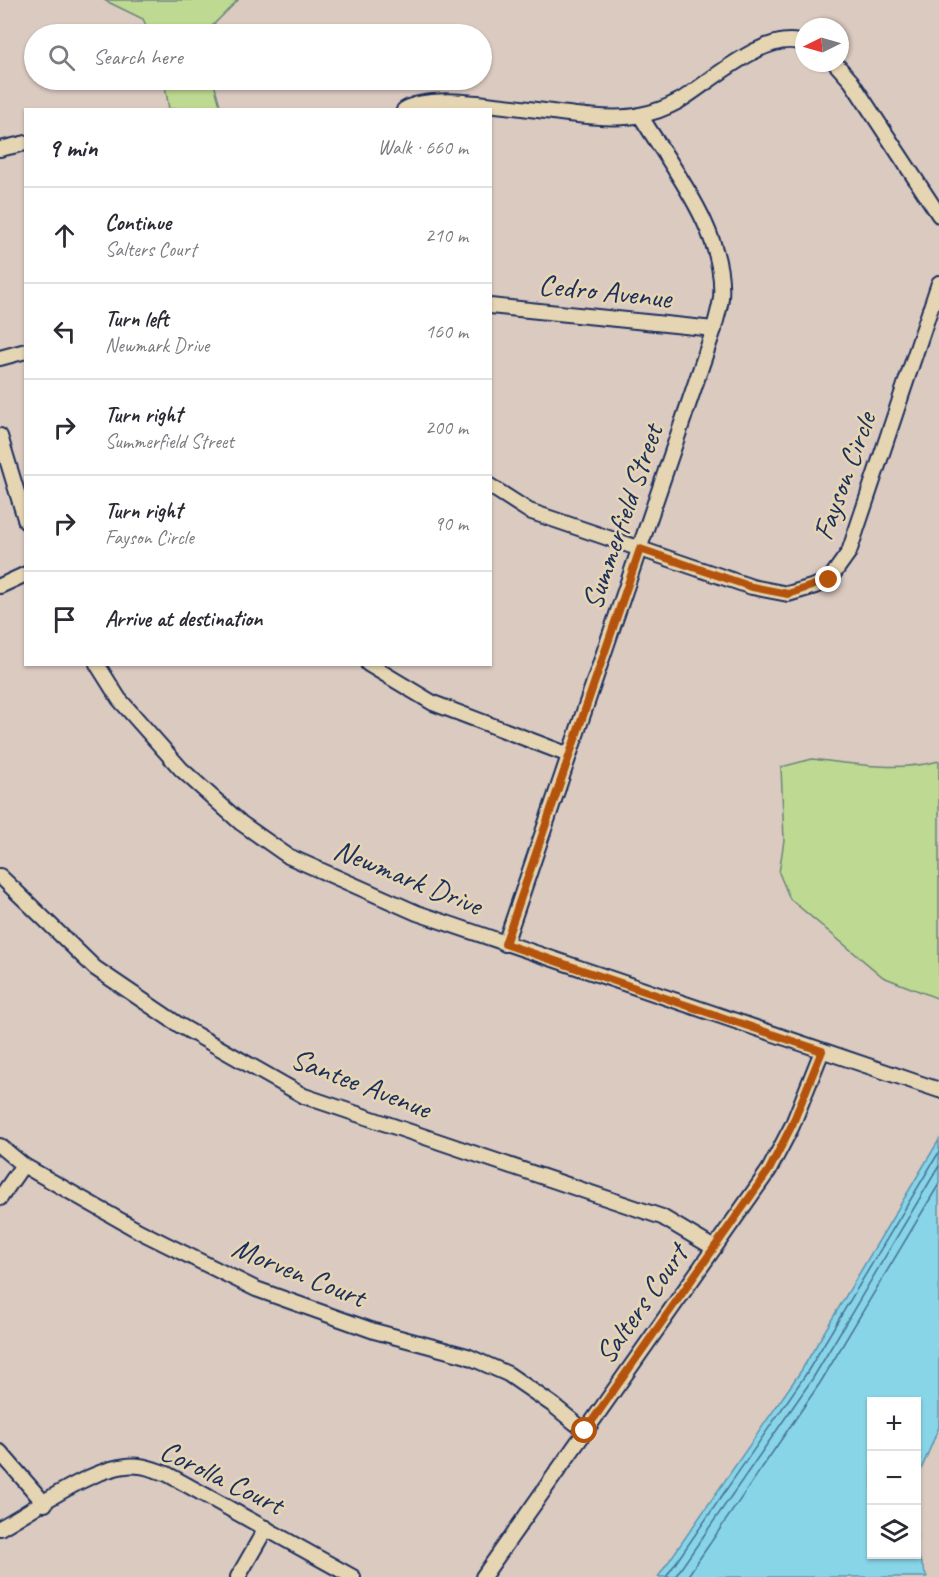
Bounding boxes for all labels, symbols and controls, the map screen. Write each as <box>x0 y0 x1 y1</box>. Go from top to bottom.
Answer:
north arrow <box>795 18 849 72</box>
search box <box>24 24 492 90</box>
icon: search <box>45 41 78 74</box>
text: Search here <box>93 43 183 71</box>
text: 9 min <box>48 131 98 164</box>
text: Walk · 660 m <box>378 135 468 160</box>
text: Continue <box>105 209 171 237</box>
icon: ahead <box>48 219 81 252</box>
text: 210 m <box>425 223 468 248</box>
text: Salters Court <box>105 237 196 262</box>
street label: Cedro Avenue <box>537 265 675 317</box>
text: Turn left <box>105 305 169 333</box>
icon: left <box>48 315 81 348</box>
text: 160 m <box>425 319 468 344</box>
text: Newmark Drive <box>105 333 209 358</box>
text: Turn right <box>105 401 182 429</box>
street label: Fayson Circle <box>803 405 885 545</box>
icon: right <box>48 411 81 444</box>
text: 200 m <box>425 415 468 440</box>
street label: Summerfield Street <box>573 417 672 615</box>
text: Summerfield Street <box>105 429 234 454</box>
text: Turn right <box>105 497 182 525</box>
icon: right <box>48 507 81 540</box>
text: 90 m <box>434 511 468 536</box>
text: Fayson Circle <box>105 525 194 550</box>
route end <box>815 566 841 592</box>
icon: arrive <box>48 603 81 636</box>
text: Arrive at destination <box>105 605 262 633</box>
street label: Newmark Drive <box>328 830 490 925</box>
street label: Santee Avenue <box>286 1039 438 1128</box>
street label: Morven Court <box>227 1228 374 1317</box>
street label: Salters Court <box>586 1234 698 1371</box>
map controls <box>867 1397 921 1559</box>
button: + <box>867 1397 921 1451</box>
route start <box>571 1417 597 1443</box>
street label: Corolla Court <box>154 1431 293 1524</box>
button: − <box>867 1451 921 1505</box>
button: layers <box>867 1505 921 1559</box>

